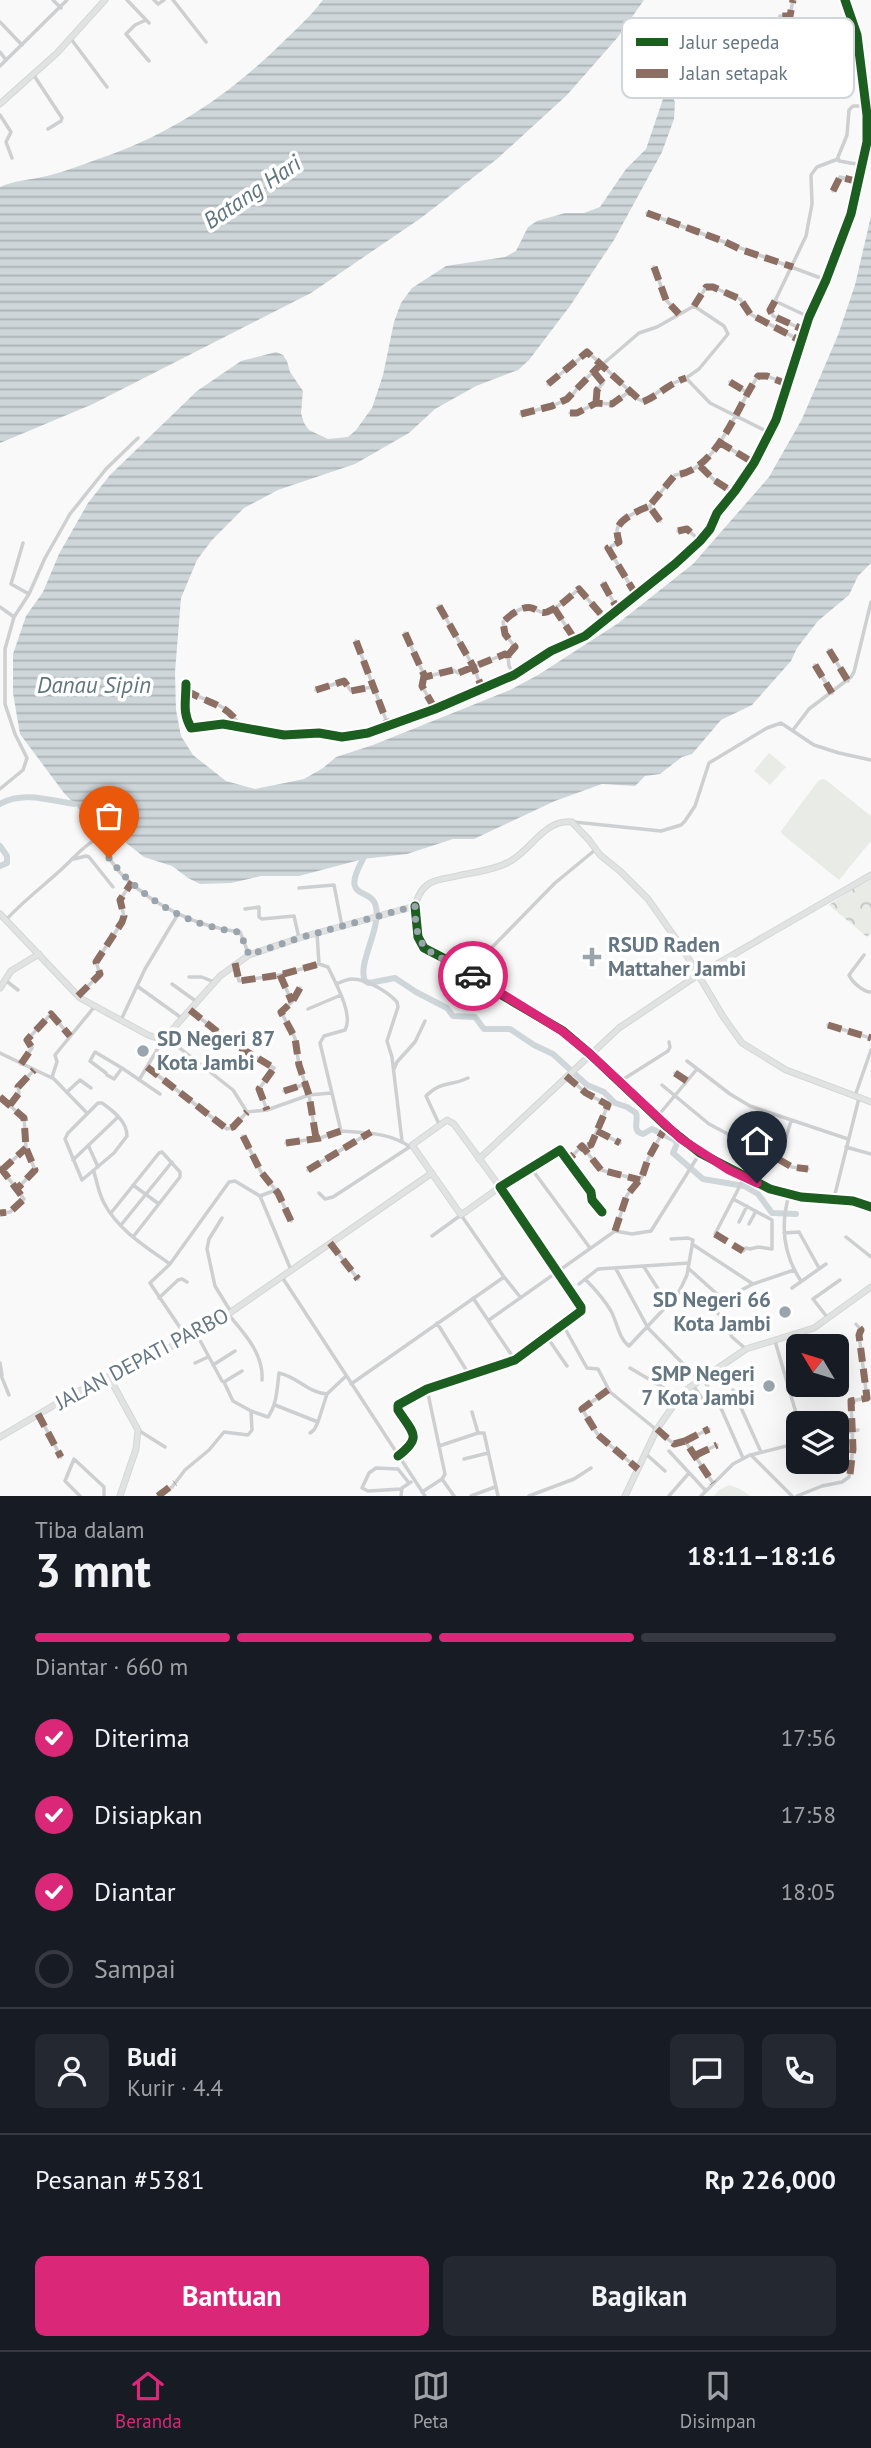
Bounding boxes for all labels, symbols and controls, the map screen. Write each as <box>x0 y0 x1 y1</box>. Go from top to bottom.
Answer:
legend <box>622 18 854 98</box>
text: Jalur sepeda <box>679 30 780 54</box>
text: Jalan setapak <box>679 61 788 85</box>
water label: Batang Hari <box>197 148 307 235</box>
water label: Danau Sipin <box>37 670 151 699</box>
pin <box>79 786 139 858</box>
icon: bag <box>90 797 128 835</box>
place label: RSUD Raden Mattaher Jambi <box>608 931 746 982</box>
courier <box>438 941 508 1011</box>
marker: RSUD Raden Mattaher Jambi <box>582 947 602 967</box>
icon: car <box>454 957 492 995</box>
place label: SD Negeri 87 Kota Jambi <box>157 1025 275 1076</box>
marker: SD Negeri 87 Kota Jambi <box>135 1043 151 1059</box>
pin <box>727 1111 787 1183</box>
icon: home <box>738 1122 776 1160</box>
place label: SD Negeri 66 Kota Jambi <box>653 1286 771 1337</box>
street label: JALAN DEPATI PARBO <box>49 1301 233 1416</box>
marker: SD Negeri 66 Kota Jambi <box>777 1304 793 1320</box>
north arrow <box>786 1334 849 1396</box>
map controls <box>786 1334 849 1474</box>
place label: SMP Negeri 7 Kota Jambi <box>641 1360 755 1411</box>
marker: SMP Negeri 7 Kota Jambi <box>761 1378 777 1394</box>
button: layers <box>786 1411 849 1474</box>
text: Tiba dalam <box>35 1515 144 1544</box>
text: 18:11–18:16 <box>687 1539 836 1572</box>
text: 3 mnt <box>35 1540 151 1600</box>
text: Diantar · 660 m <box>35 1652 188 1681</box>
icon: check <box>35 1719 73 1757</box>
text: Diterima <box>94 1721 190 1754</box>
text: 17:56 <box>781 1723 836 1752</box>
icon: check <box>35 1796 73 1834</box>
text: Disiapkan <box>94 1798 202 1831</box>
text: 17:58 <box>781 1800 836 1829</box>
icon: check <box>35 1873 73 1911</box>
text: Diantar <box>94 1875 176 1908</box>
text: 18:05 <box>781 1877 836 1906</box>
text: Sampai <box>94 1952 176 1985</box>
button: person <box>35 2034 109 2108</box>
button: chat <box>670 2034 744 2108</box>
button: phone <box>762 2034 836 2108</box>
text: Budi <box>127 2040 177 2073</box>
text: Kurir · 4.4 <box>127 2073 223 2102</box>
text: Pesanan #5381 <box>35 2163 205 2196</box>
text: Rp 226,000 <box>705 2163 836 2196</box>
button: Bantuan <box>35 2256 429 2336</box>
button: Bagikan <box>443 2256 836 2336</box>
tab: Beranda <box>115 2367 182 2433</box>
tab: Peta <box>412 2367 450 2433</box>
tab: Disimpan <box>680 2367 756 2433</box>

